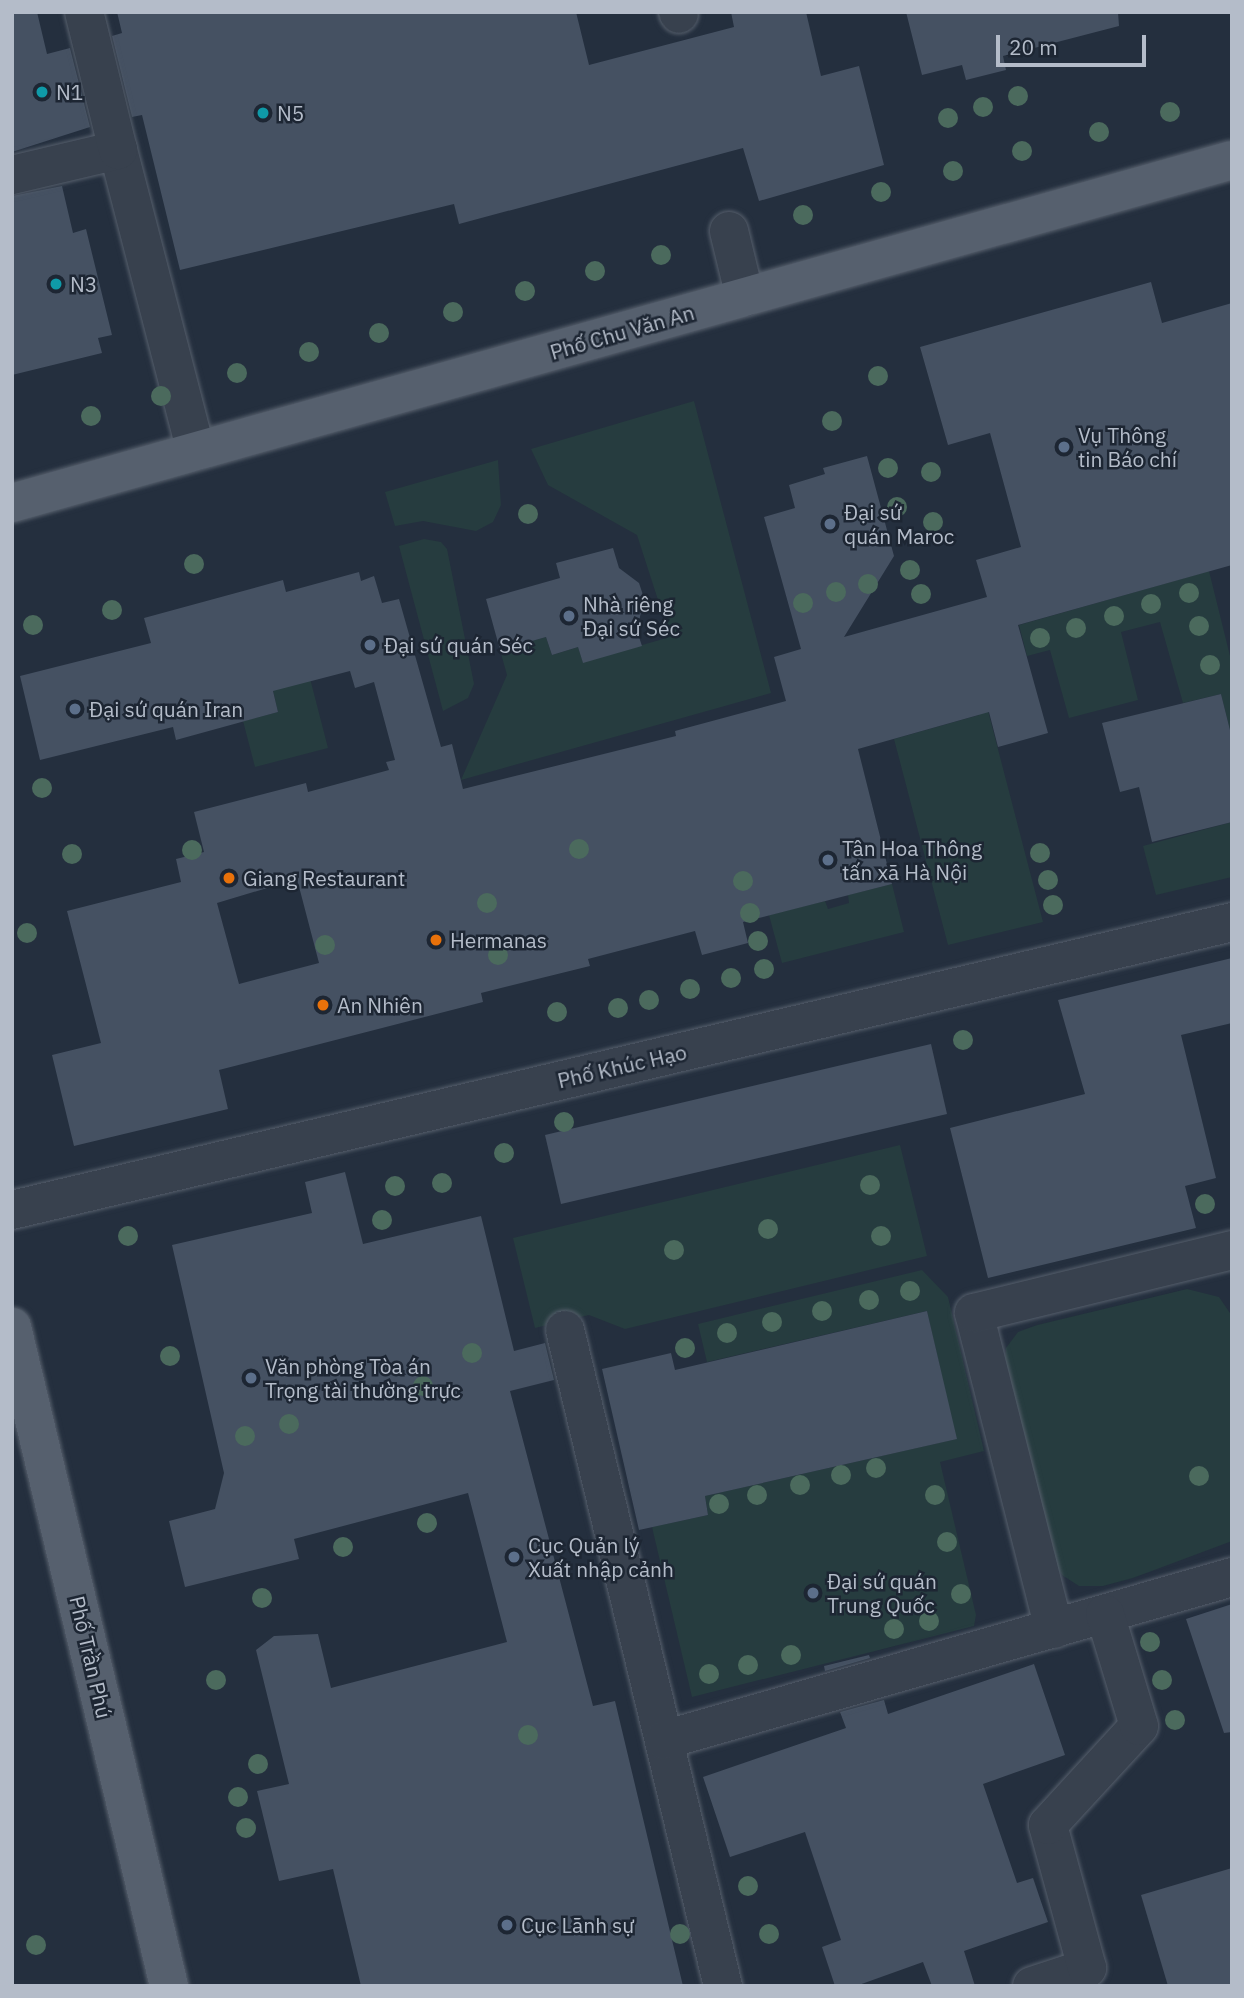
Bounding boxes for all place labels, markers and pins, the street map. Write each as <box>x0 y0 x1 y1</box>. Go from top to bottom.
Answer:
place label: N1 <box>56 79 83 105</box>
marker: N1 <box>34 84 50 100</box>
place label: N5 <box>277 100 304 126</box>
marker: N5 <box>255 105 271 121</box>
place label: N3 <box>70 271 97 297</box>
marker: N3 <box>48 276 64 292</box>
place label: Vụ Thông tin Báo chí <box>1078 422 1177 472</box>
marker: Vụ Thông tin Báo chí <box>1056 439 1072 455</box>
place label: Đại sứ quán Maroc <box>844 499 954 549</box>
marker: Đại sứ quán Maroc <box>822 516 838 532</box>
place label: Nhà riêng Đại sứ Séc <box>583 591 680 641</box>
marker: Nhà riêng Đại sứ Séc <box>561 608 577 624</box>
place label: Đại sứ quán Séc <box>384 632 533 658</box>
marker: Đại sứ quán Séc <box>362 637 378 653</box>
place label: Đại sứ quán Iran <box>89 696 243 722</box>
marker: Đại sứ quán Iran <box>67 701 83 717</box>
place label: Tân Hoa Thông tấn xã Hà Nội <box>842 835 982 885</box>
marker: Tân Hoa Thông tấn xã Hà Nội <box>820 852 836 868</box>
place label: Giang Restaurant <box>243 865 405 891</box>
marker: Giang Restaurant <box>221 870 237 886</box>
place label: Hermanas <box>450 927 547 953</box>
marker: Hermanas <box>428 932 444 948</box>
place label: An Nhiên <box>337 992 423 1018</box>
marker: An Nhiên <box>315 997 331 1013</box>
place label: Văn phòng Tòa án Trọng tài thường trực <box>265 1353 461 1403</box>
marker: Văn phòng Tòa án Trọng tài thường trực <box>243 1370 259 1386</box>
place label: Cục Quản lý Xuất nhập cảnh <box>528 1532 674 1582</box>
marker: Cục Quản lý Xuất nhập cảnh <box>506 1549 522 1565</box>
place label: Đại sứ quán Trung Quốc <box>827 1568 937 1618</box>
marker: Đại sứ quán Trung Quốc <box>805 1585 821 1601</box>
place label: Cục Lãnh sự <box>521 1912 634 1938</box>
marker: Cục Lãnh sự <box>499 1917 515 1933</box>

